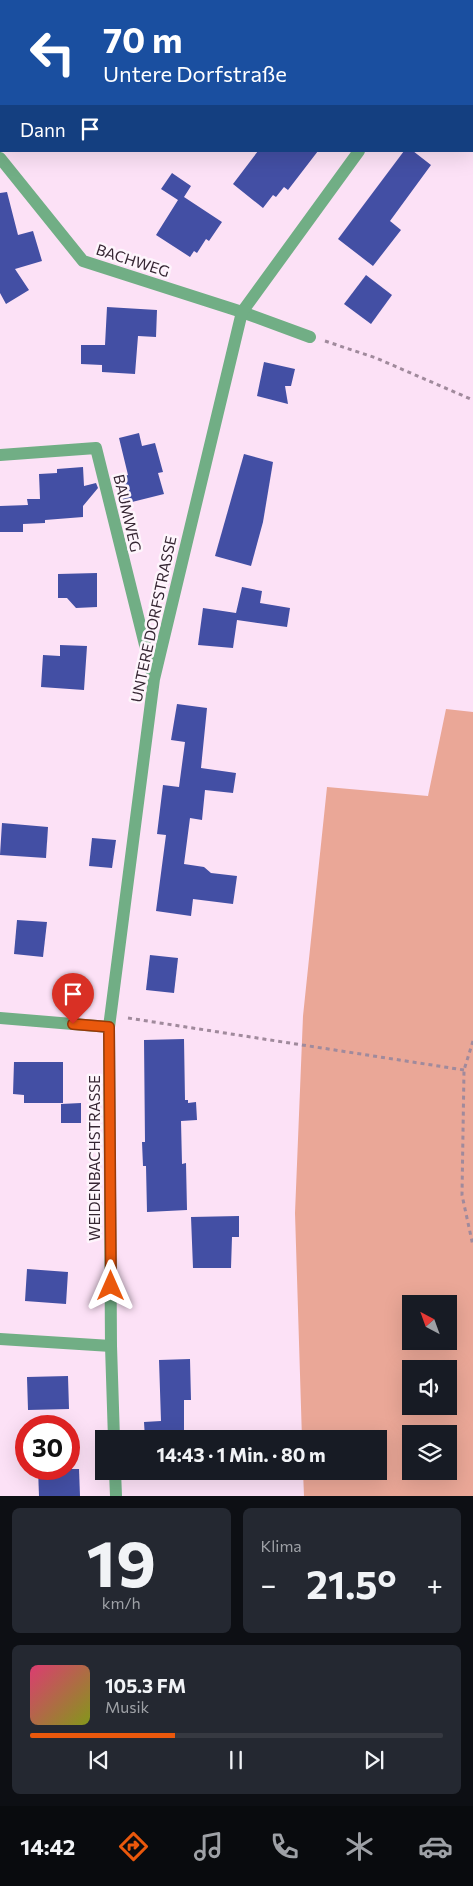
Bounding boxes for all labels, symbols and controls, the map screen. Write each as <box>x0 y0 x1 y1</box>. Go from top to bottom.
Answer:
text: 70 m <box>103 17 183 60</box>
icon: left <box>20 20 85 85</box>
text: Untere Dorfstraße <box>103 60 287 87</box>
icon: arrive <box>76 115 104 143</box>
text: Dann <box>20 118 66 141</box>
street label: BACHWEG <box>94 240 172 280</box>
street label: BAUMWEG <box>110 472 146 554</box>
street label: UNTERE DORFSTRASSE <box>127 534 179 704</box>
pin <box>52 973 94 1024</box>
icon: arrive <box>59 980 87 1008</box>
street label: WEIDENBACHSTRASSE <box>85 1075 103 1241</box>
position arrow <box>84 1259 136 1311</box>
north arrow <box>402 1295 458 1350</box>
map controls <box>402 1295 457 1480</box>
button: sound <box>402 1360 457 1415</box>
speed limit sign: 30 <box>15 1415 80 1480</box>
button: layers <box>402 1425 457 1480</box>
text: 14:43 · 1 Min. · 80 m <box>157 1443 326 1466</box>
text: 19 <box>86 1521 156 1600</box>
text: Klima <box>261 1536 302 1555</box>
text: 21.5° <box>306 1560 397 1607</box>
text: − <box>261 1567 276 1601</box>
text: + <box>427 1567 443 1601</box>
text: km/h <box>102 1593 141 1612</box>
text: 105.3 FM <box>105 1674 186 1697</box>
text: Musik <box>105 1697 149 1716</box>
icon: previous <box>85 1746 113 1774</box>
icon: pause <box>222 1746 250 1774</box>
icon: next <box>360 1746 388 1774</box>
icon: directions <box>116 1829 151 1864</box>
icon: music <box>191 1829 226 1864</box>
icon: phone <box>267 1829 302 1864</box>
icon: climate <box>342 1829 377 1864</box>
icon: car <box>418 1829 453 1864</box>
text: 14:42 <box>20 1833 75 1860</box>

